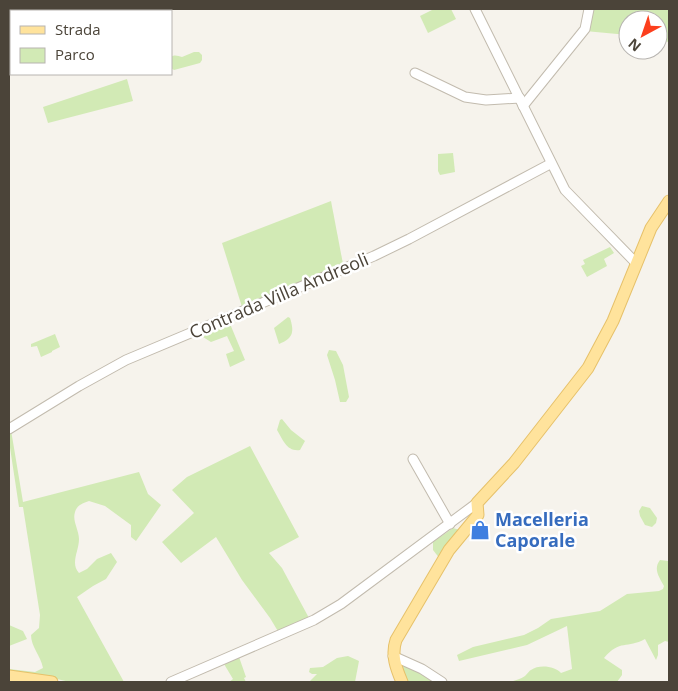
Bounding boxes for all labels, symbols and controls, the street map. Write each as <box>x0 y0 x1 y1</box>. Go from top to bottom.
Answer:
legend <box>10 10 172 75</box>
north arrow <box>618 10 668 60</box>
text: Strada <box>55 19 101 39</box>
text: N <box>624 34 645 56</box>
text: Parco <box>55 44 95 64</box>
street label: Contrada Villa Andreoli <box>185 246 372 344</box>
place label: Macelleria Caporale <box>495 507 589 552</box>
shop icon: Macelleria Caporale <box>469 519 491 541</box>

